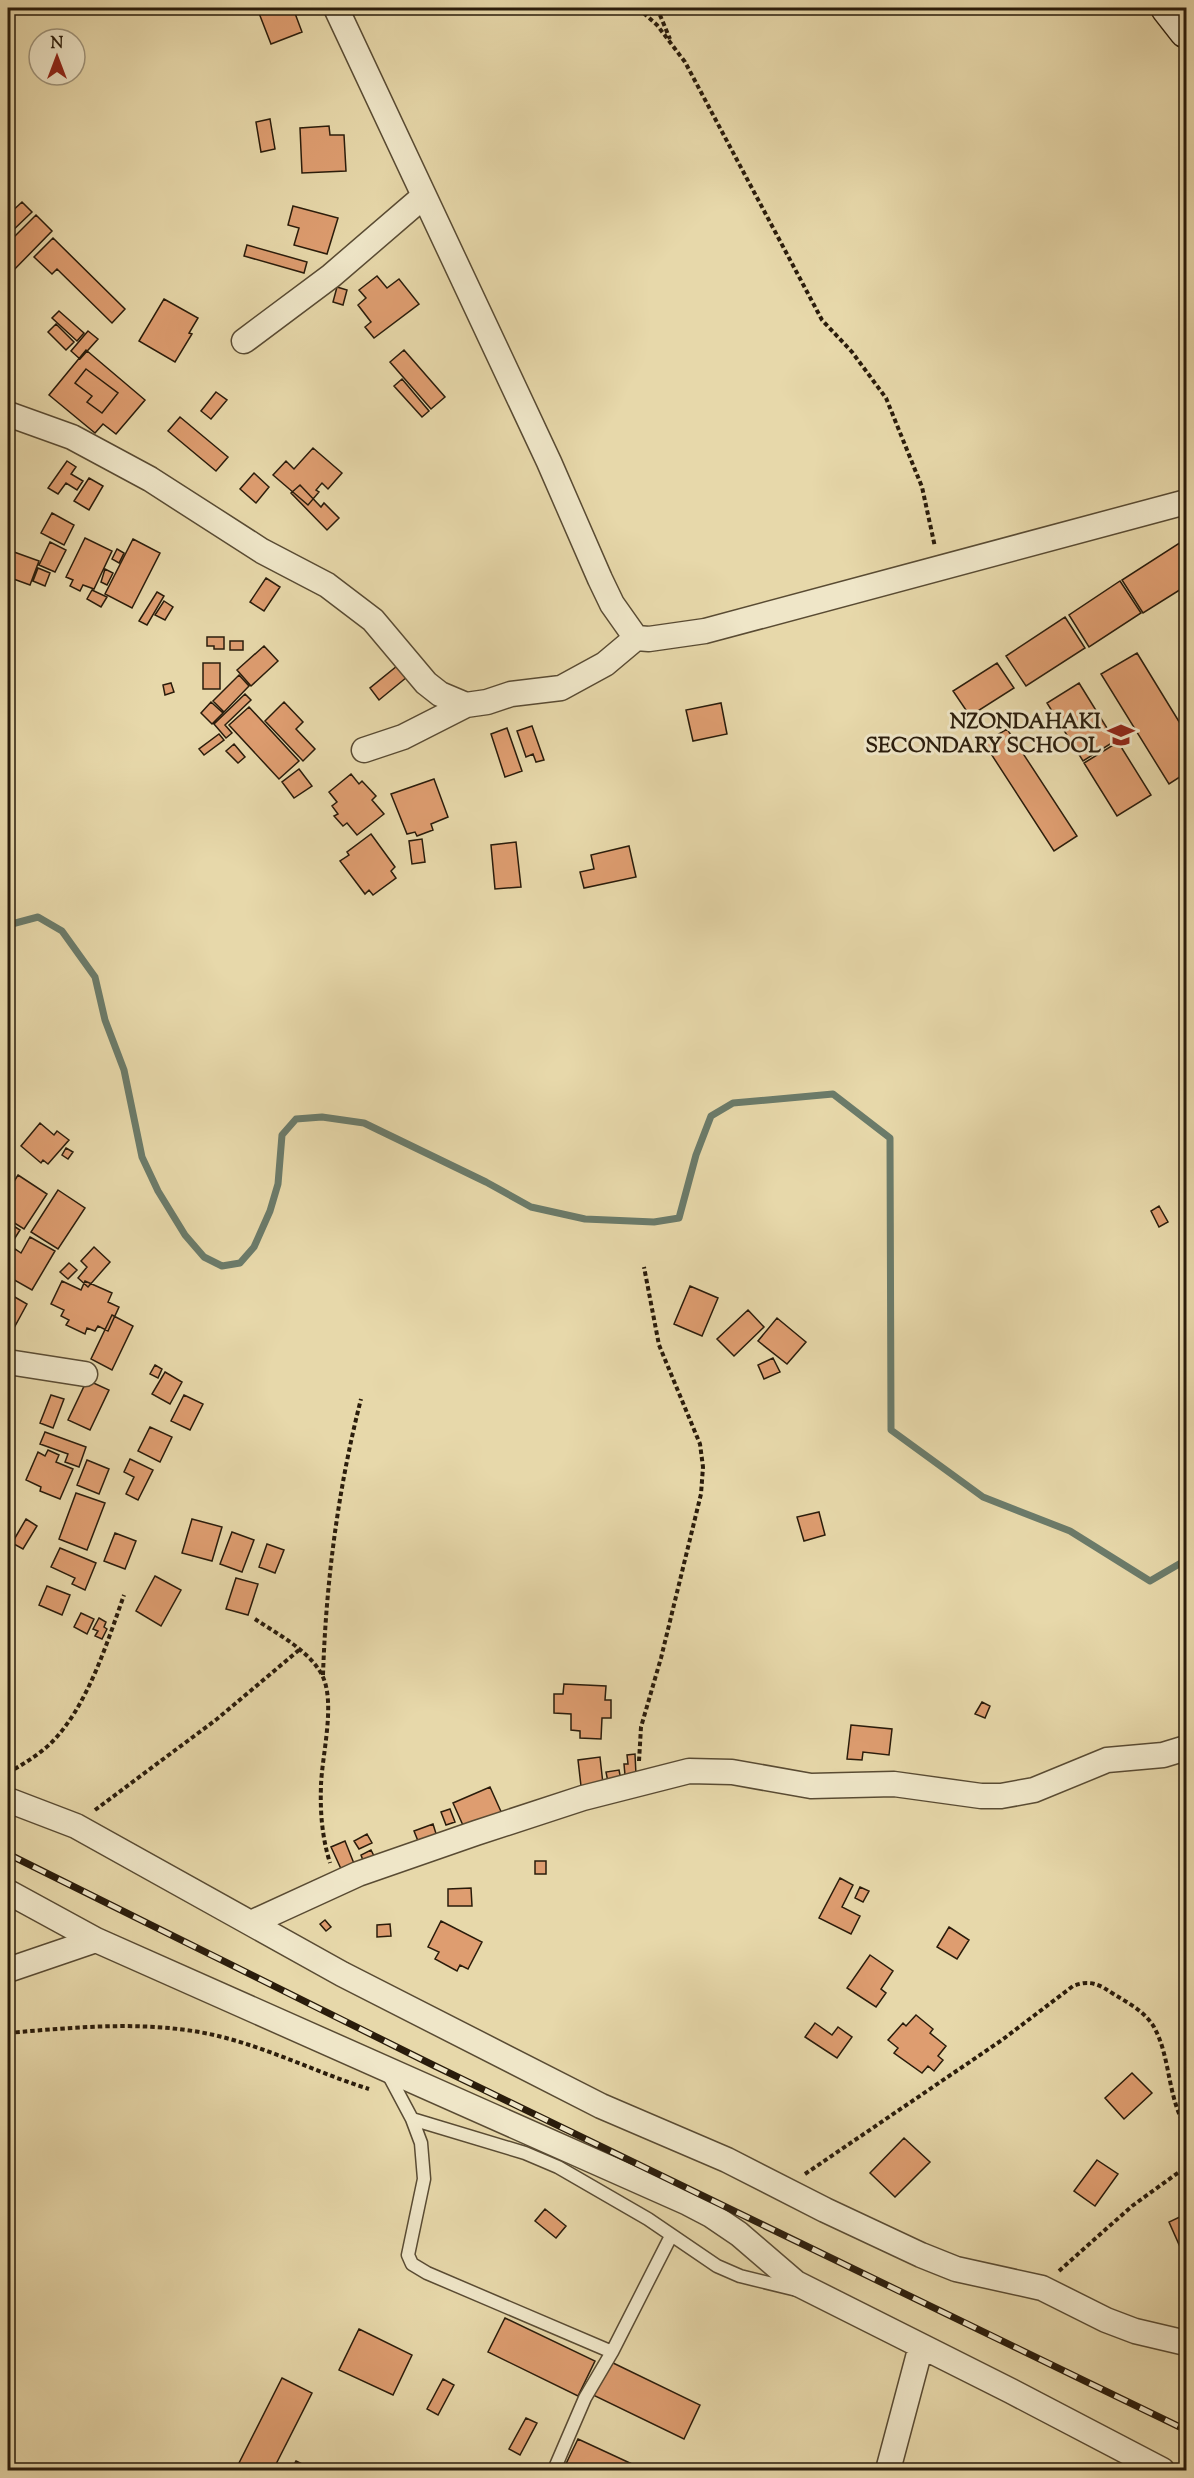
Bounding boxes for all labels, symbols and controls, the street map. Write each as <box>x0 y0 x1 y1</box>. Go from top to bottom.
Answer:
north arrow <box>27 27 87 87</box>
text: N <box>51 33 64 56</box>
place label: NZONDAHAKI SECONDARY SCHOOL <box>866 708 1101 762</box>
school or university icon: NZONDAHAKI SECONDARY SCHOOL <box>1106 720 1136 750</box>

